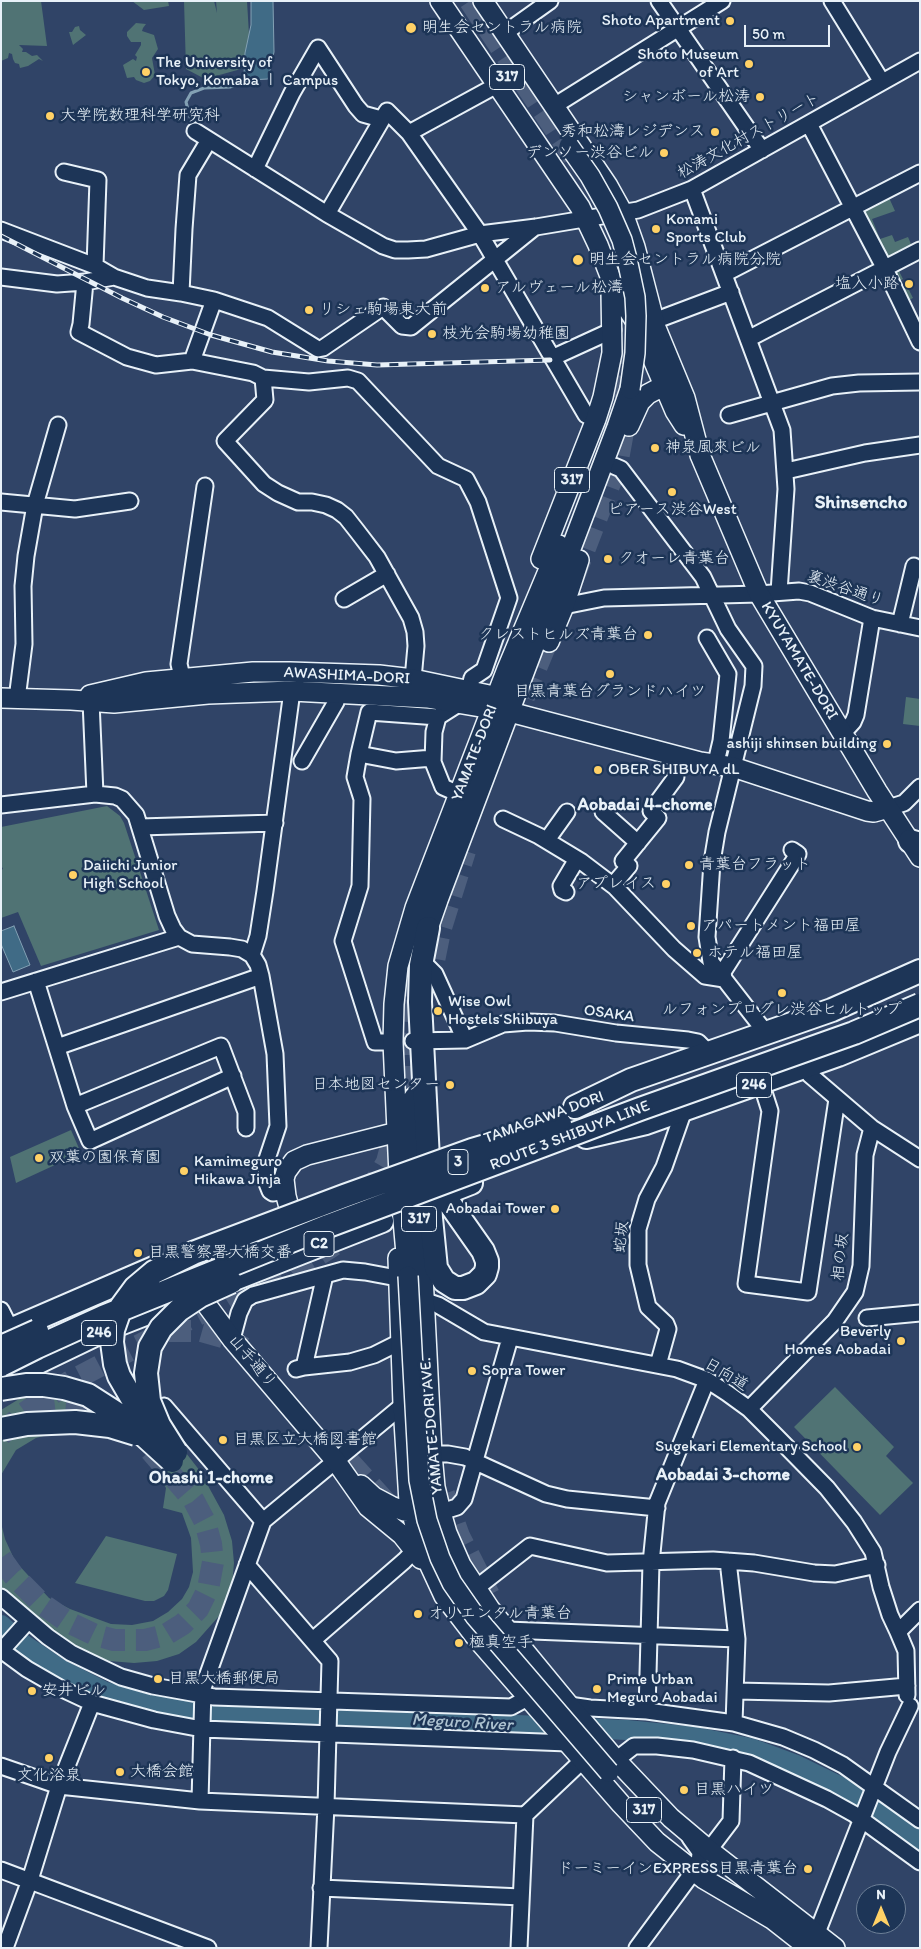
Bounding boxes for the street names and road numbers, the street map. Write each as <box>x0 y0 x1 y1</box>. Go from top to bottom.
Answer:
road number: 317 <box>490 64 524 90</box>
street label: 松涛文化村ストリート <box>674 89 824 183</box>
road number: 317 <box>554 468 590 492</box>
street label: 裏渋谷通り <box>804 567 886 611</box>
street label: KYUYAMATE-DORI <box>756 599 842 723</box>
street label: AWASHIMA-DORI <box>283 663 411 689</box>
street label: YAMATE-DORI <box>448 702 502 804</box>
street label: OSAKA <box>582 1001 636 1027</box>
road number: 246 <box>736 1072 772 1098</box>
street label: TAMAGAWA DORI <box>481 1087 607 1149</box>
street label: ROUTE 3 SHIBUYA LINE <box>487 1097 653 1175</box>
road number: 3 <box>448 1150 468 1174</box>
road number: 317 <box>402 1206 436 1232</box>
street label: 蛇坂 <box>611 1220 633 1254</box>
road number: C2 <box>304 1232 334 1256</box>
street label: 相の坂 <box>829 1232 853 1282</box>
road number: 246 <box>82 1320 116 1346</box>
street label: 山手通り <box>224 1331 280 1393</box>
street label: 日向道 <box>700 1354 752 1396</box>
street label: YAMATE-DORI AVE. <box>416 1357 448 1495</box>
road number: 317 <box>626 1798 662 1822</box>

